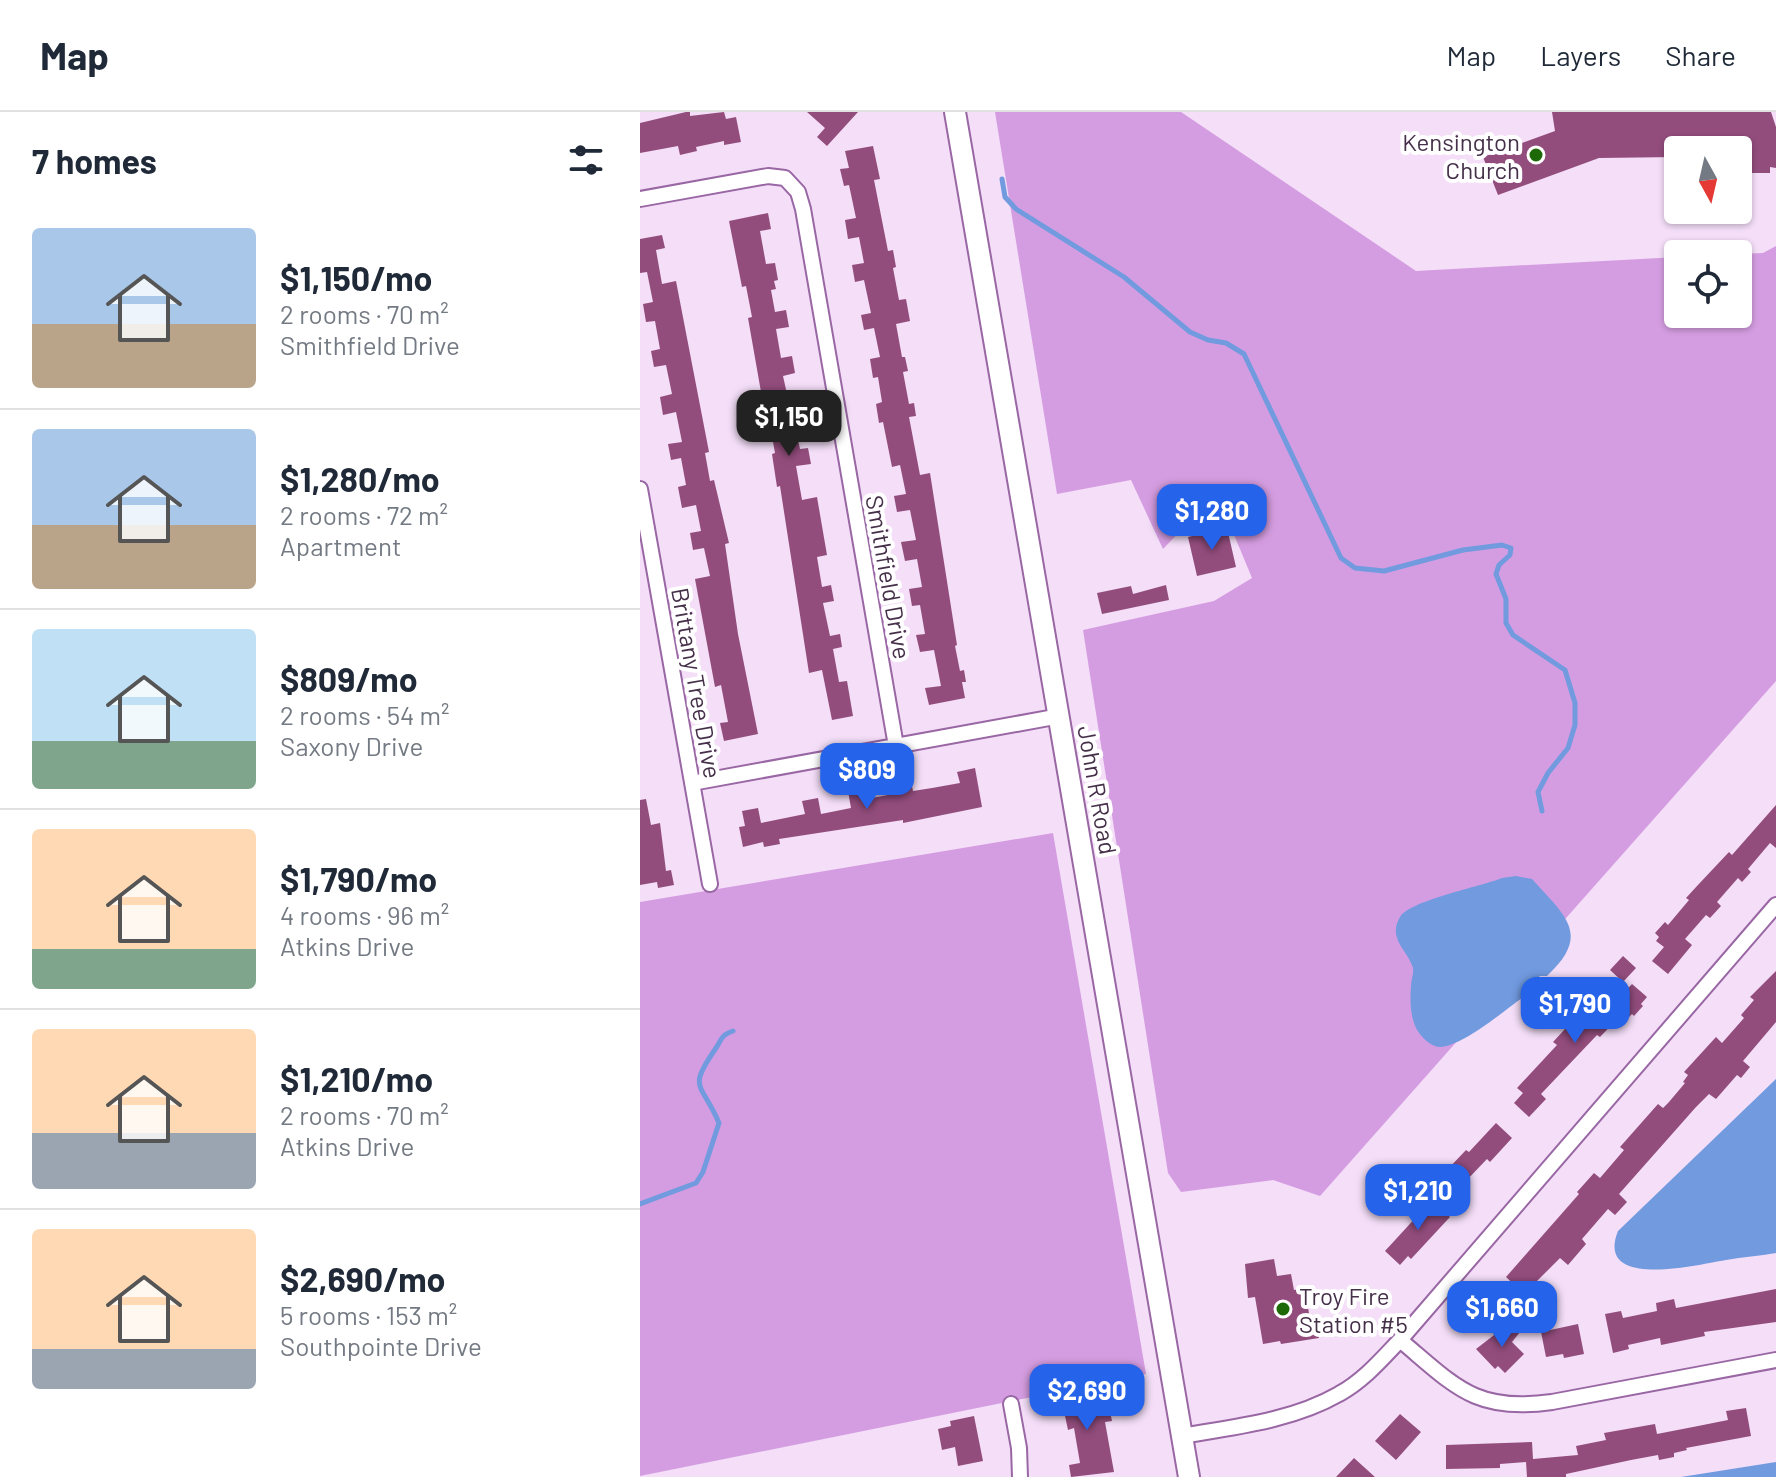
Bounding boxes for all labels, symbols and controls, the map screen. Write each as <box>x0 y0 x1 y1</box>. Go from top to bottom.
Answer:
text: Map <box>40 32 109 78</box>
text: Map <box>1446 38 1496 72</box>
text: Layers <box>1540 38 1621 72</box>
text: Share <box>1665 38 1736 72</box>
place label: Kensington Church <box>1402 127 1520 184</box>
north arrow <box>1664 136 1752 224</box>
map controls <box>1664 136 1752 328</box>
icon: filters <box>564 138 608 182</box>
text: 7 homes <box>32 140 157 181</box>
marker: Kensington Church <box>1527 146 1545 164</box>
button: locate <box>1664 240 1752 328</box>
text: $1,150/mo <box>280 257 433 298</box>
icon: home <box>96 260 192 356</box>
text: 2 rooms · 70 m² <box>280 298 449 329</box>
text: Smithfield Drive <box>280 329 460 360</box>
pin: $1,150 <box>724 390 854 458</box>
text: $1,150 <box>754 400 824 431</box>
text: $1,280/mo <box>280 458 440 499</box>
icon: home <box>96 461 192 557</box>
pin: $1,280 <box>1147 484 1277 552</box>
street label: Smithfield Drive <box>860 493 918 661</box>
text: $1,280 <box>1175 494 1249 525</box>
text: 2 rooms · 72 m² <box>280 499 448 530</box>
text: Apartment <box>280 530 401 561</box>
street label: Brittany Tree Drive <box>666 585 728 781</box>
text: $809/mo <box>280 658 418 699</box>
icon: home <box>96 661 192 757</box>
text: 2 rooms · 54 m² <box>280 699 450 730</box>
street label: John R Road <box>1072 723 1124 857</box>
text: Saxony Drive <box>280 730 423 761</box>
pin: $809 <box>820 743 914 811</box>
text: $809 <box>838 753 896 784</box>
text: $1,790/mo <box>280 858 437 899</box>
icon: home <box>96 861 192 957</box>
text: 4 rooms · 96 m² <box>280 899 449 930</box>
text: Atkins Drive <box>280 930 414 961</box>
pin: $1,790 <box>1510 977 1640 1045</box>
text: $1,790 <box>1539 987 1611 1018</box>
text: $1,210/mo <box>280 1058 433 1099</box>
icon: home <box>96 1061 192 1157</box>
text: 2 rooms · 70 m² <box>280 1099 449 1130</box>
text: Atkins Drive <box>280 1130 414 1161</box>
pin: $1,210 <box>1353 1164 1483 1232</box>
text: $1,210 <box>1383 1174 1453 1205</box>
text: $2,690/mo <box>280 1258 446 1299</box>
icon: home <box>96 1261 192 1357</box>
place label: Troy Fire Station #5 <box>1299 1281 1408 1338</box>
pin: $1,660 <box>1437 1281 1567 1349</box>
text: $1,660 <box>1465 1291 1539 1322</box>
text: 5 rooms · 153 m² <box>280 1299 457 1330</box>
marker: Troy Fire Station #5 <box>1274 1300 1292 1318</box>
text: Southpointe Drive <box>280 1330 482 1361</box>
pin: $2,690 <box>1022 1364 1152 1432</box>
text: $2,690 <box>1048 1374 1126 1405</box>

